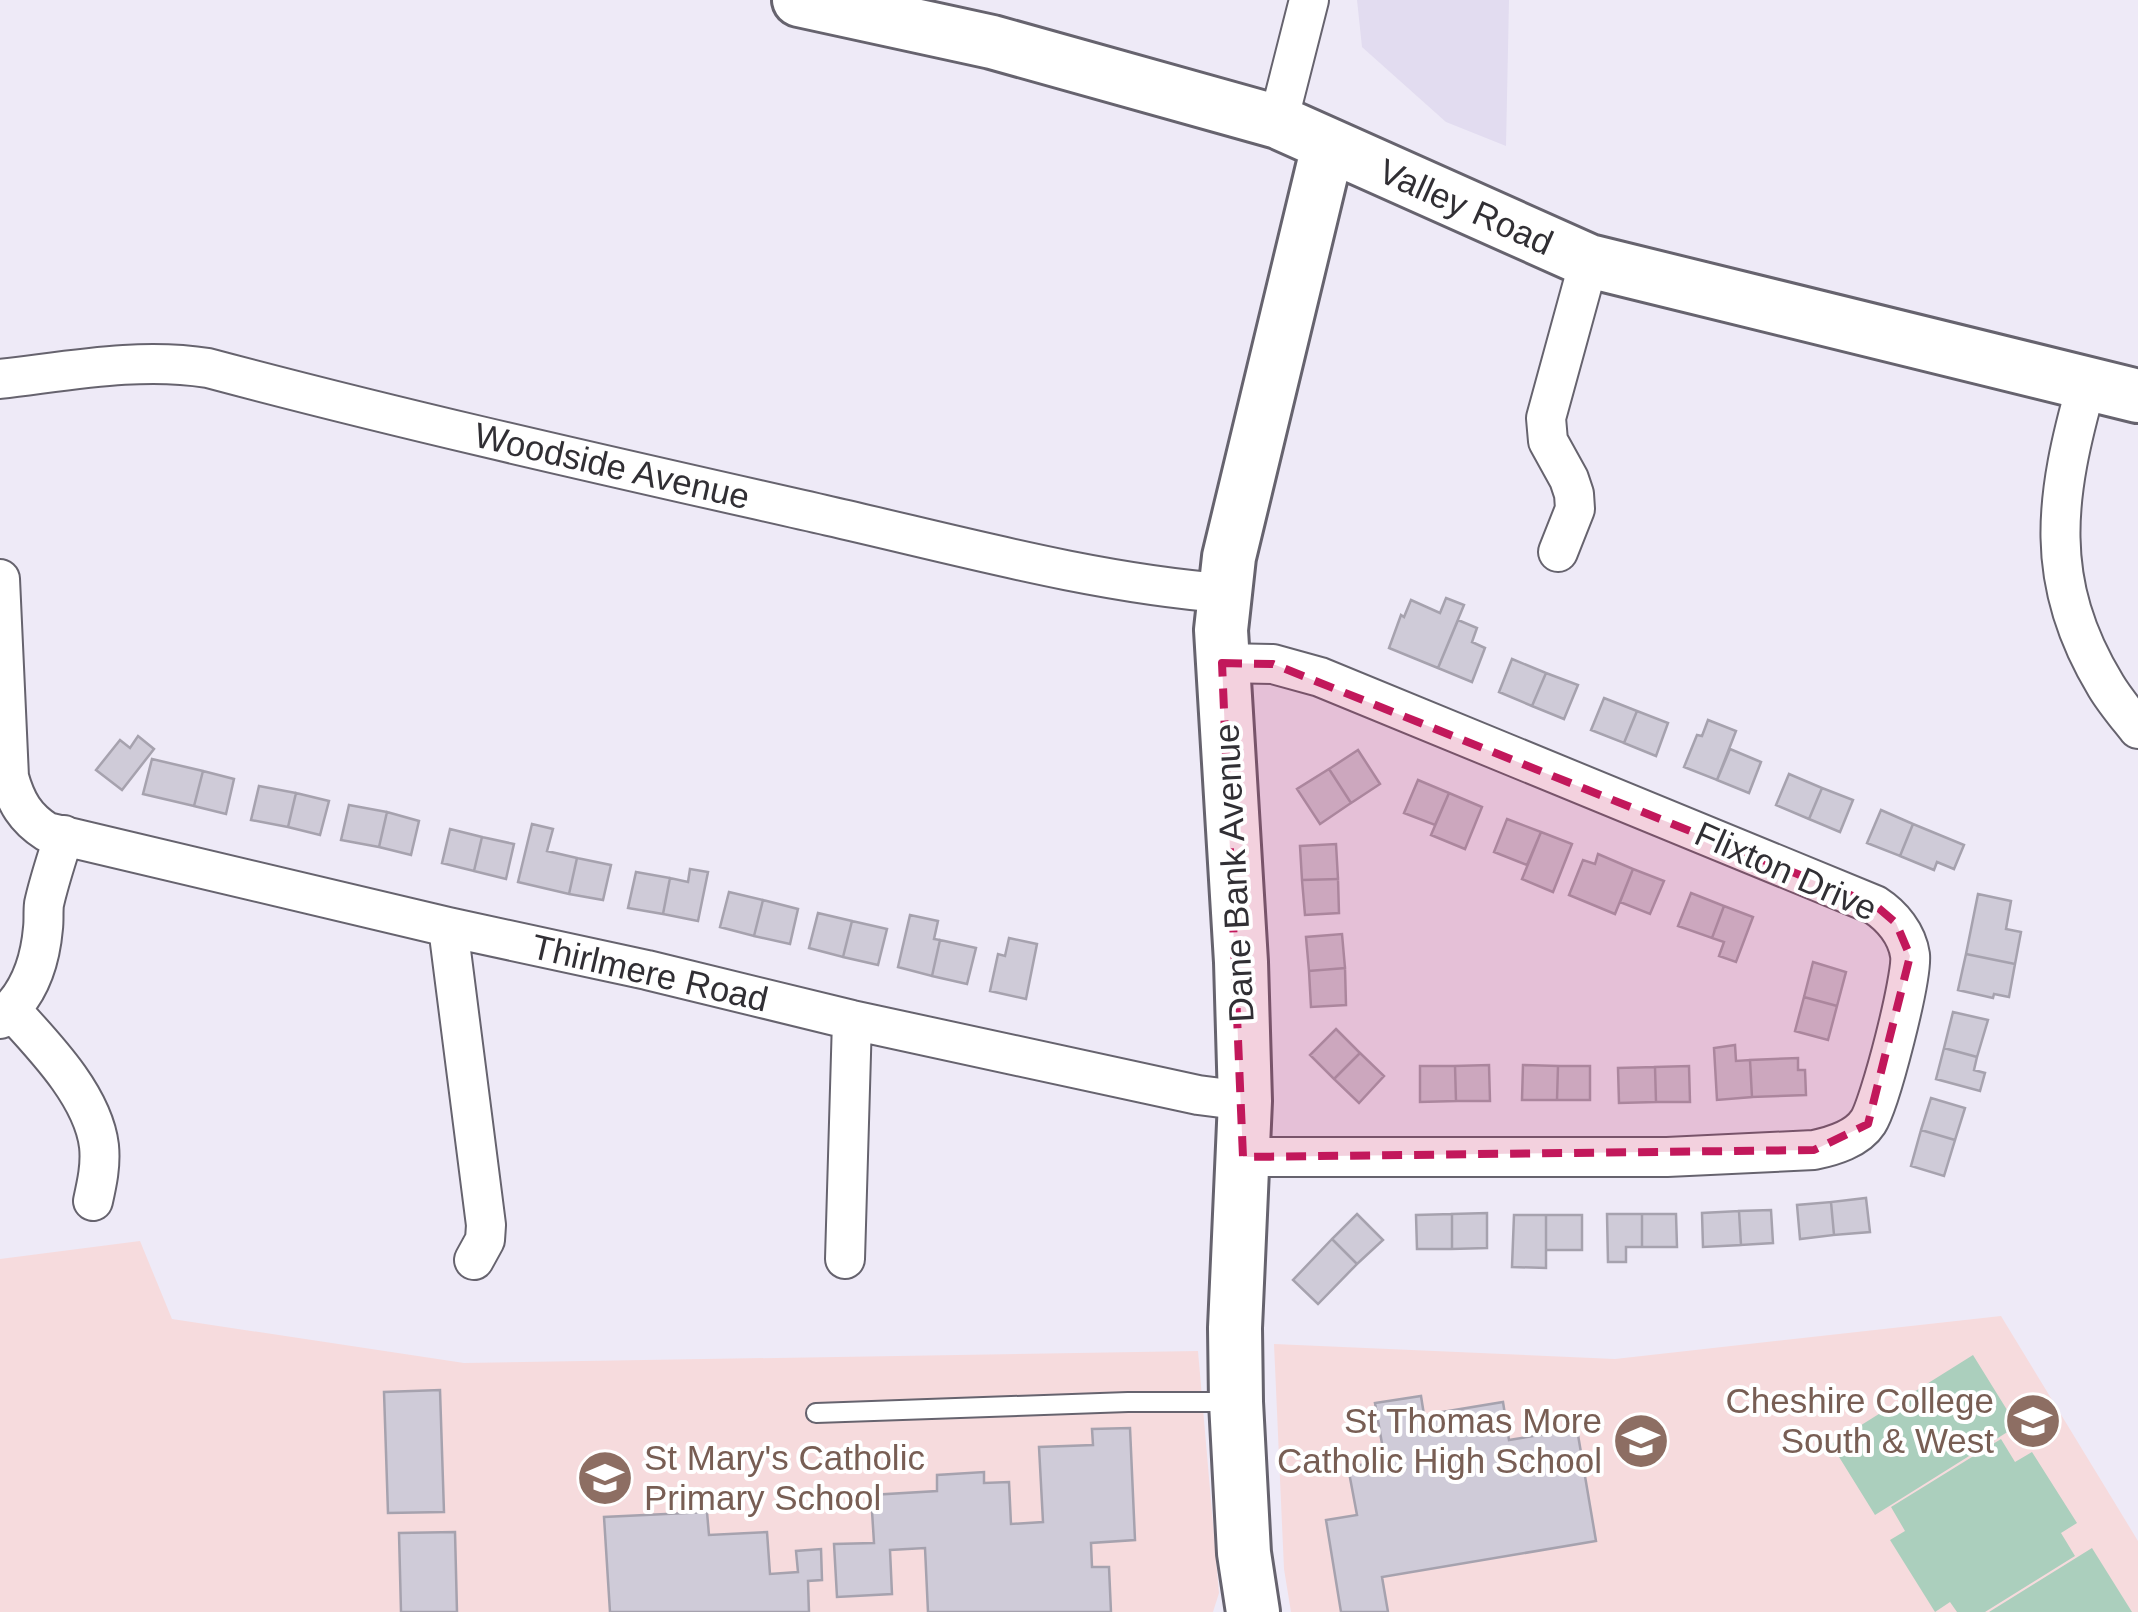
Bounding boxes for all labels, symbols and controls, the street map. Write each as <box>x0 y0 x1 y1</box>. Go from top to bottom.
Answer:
street label: Valley Road <box>1373 151 1559 262</box>
street label: Woodside Avenue <box>471 415 753 516</box>
street label: Dane Bank Avenue <box>1206 723 1261 1023</box>
street label: Flixton Drive <box>1689 813 1883 928</box>
street label: Thirlmere Road <box>528 926 772 1019</box>
place label: Cheshire College South & West <box>1726 1381 1994 1460</box>
school or university icon: Cheshire College South & West <box>2003 1391 2063 1451</box>
place label: St Thomas More Catholic High School <box>1277 1401 1602 1480</box>
school or university icon: St Thomas More Catholic High School <box>1611 1411 1671 1471</box>
place label: St Mary's Catholic Primary School <box>644 1438 925 1517</box>
school or university icon: St Mary's Catholic Primary School <box>575 1448 635 1508</box>

